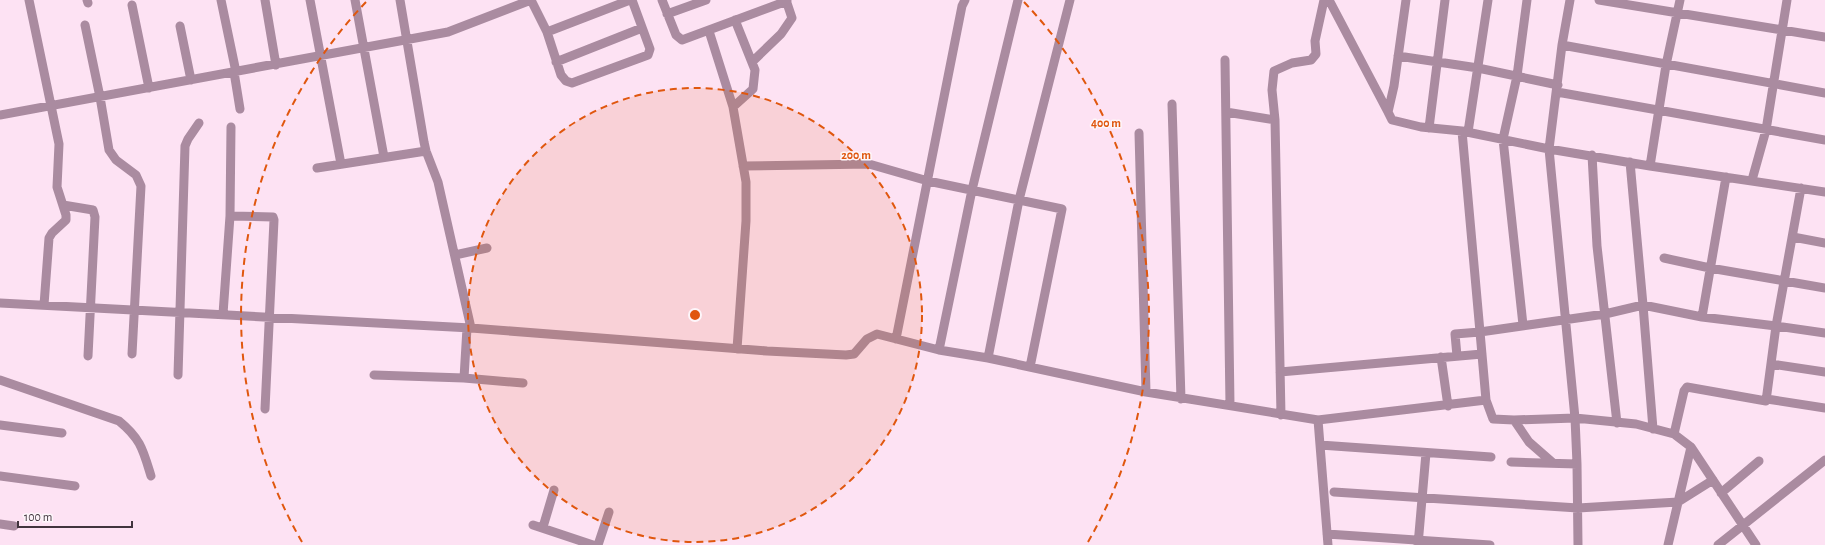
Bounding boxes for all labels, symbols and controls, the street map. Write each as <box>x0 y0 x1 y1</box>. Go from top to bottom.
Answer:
text: 400 m <box>1091 117 1121 129</box>
text: 200 m <box>841 149 871 161</box>
centre of rings <box>688 308 702 322</box>
scale bar <box>18 503 132 529</box>
text: 100 m <box>24 511 52 523</box>

